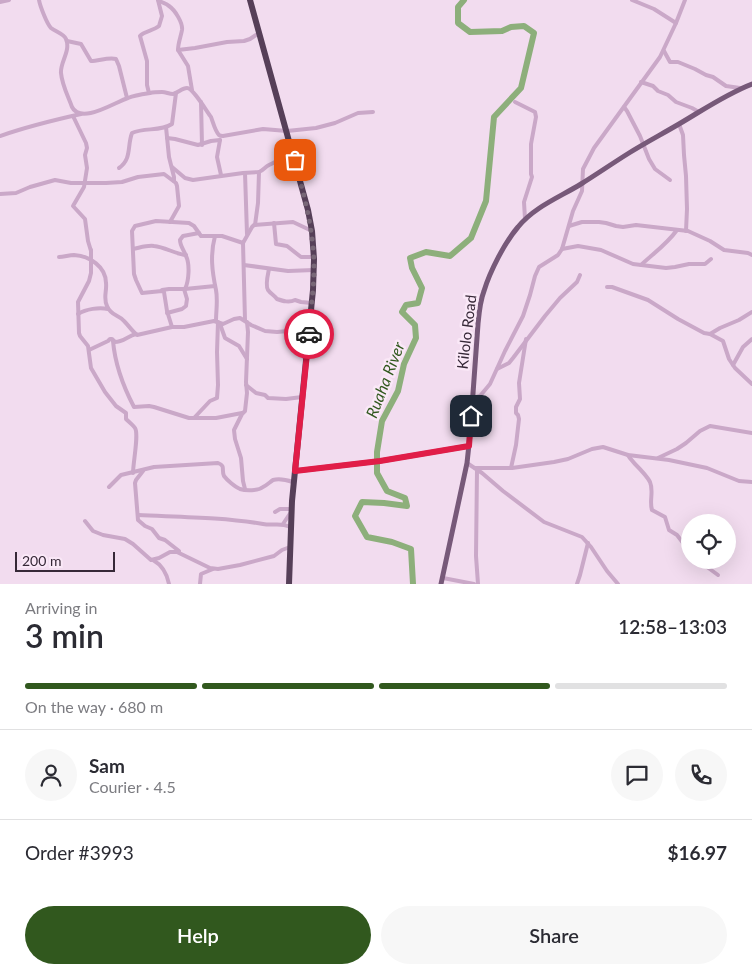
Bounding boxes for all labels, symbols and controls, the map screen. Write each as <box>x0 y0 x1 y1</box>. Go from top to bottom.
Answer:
pin <box>274 139 316 181</box>
icon: bag <box>281 146 309 174</box>
street label: Kilolo Road <box>453 294 479 370</box>
courier <box>284 309 334 359</box>
icon: car <box>295 320 323 348</box>
water label: Ruaha River <box>361 339 408 420</box>
pin <box>450 395 492 437</box>
icon: home <box>457 402 485 430</box>
map controls <box>681 514 736 569</box>
button: locate <box>681 514 736 569</box>
scale bar <box>15 549 115 572</box>
text: 200 m <box>22 552 61 569</box>
text: Arriving in <box>25 598 98 617</box>
text: 12:58–13:03 <box>618 615 727 638</box>
text: 3 min <box>25 616 104 655</box>
text: On the way · 680 m <box>25 697 163 716</box>
button: person <box>25 749 77 801</box>
button: chat <box>611 749 663 801</box>
button: phone <box>675 749 727 801</box>
text: Sam <box>89 754 125 777</box>
text: Courier · 4.5 <box>89 777 176 796</box>
text: Order #3993 <box>25 841 134 864</box>
text: $16.97 <box>667 841 727 864</box>
button: Help <box>25 906 371 964</box>
button: Share <box>381 906 727 964</box>

